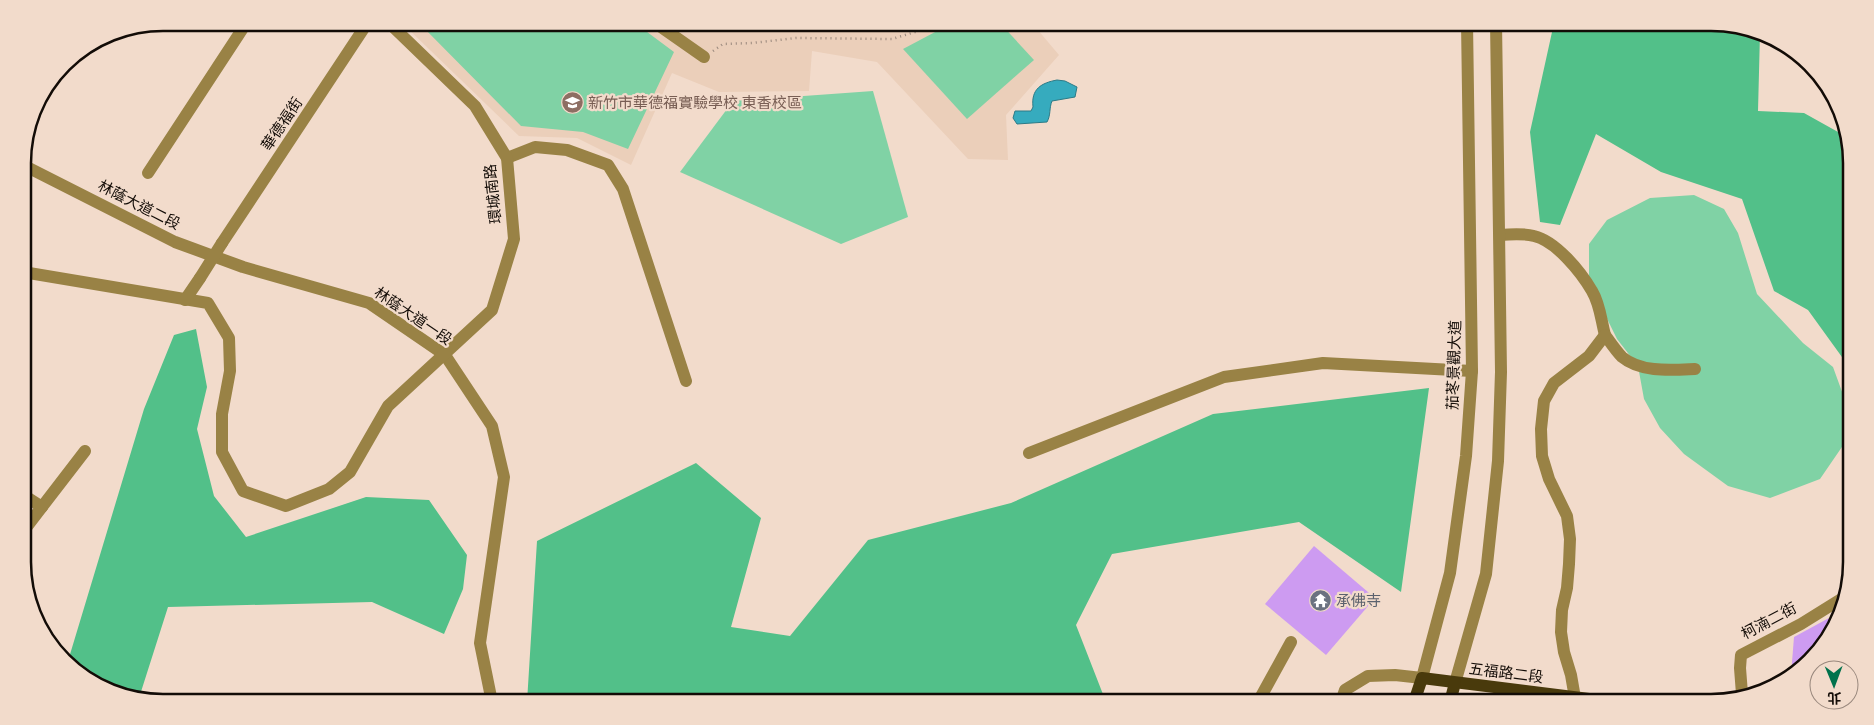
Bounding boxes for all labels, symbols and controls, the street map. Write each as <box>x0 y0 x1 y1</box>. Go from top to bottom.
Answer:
school or university icon: 新竹市華德福實驗學校 東香校區 <box>560 91 584 115</box>
street label: 華德福街 <box>258 94 305 153</box>
place label: 新竹市華德福實驗學校 東香校區 <box>588 94 802 111</box>
street label: 環城南路 <box>482 163 504 225</box>
street label: 林蔭大道二段 <box>95 177 183 233</box>
street label: 林蔭大道一段 <box>371 283 455 348</box>
street label: 茄苳景觀大道 <box>1444 320 1464 410</box>
temple icon: 承佛寺 <box>1308 589 1332 613</box>
place label: 承佛寺 <box>1336 592 1381 609</box>
street label: 柯湳二街 <box>1739 600 1799 642</box>
street label: 五福路二段 <box>1468 660 1544 686</box>
north arrow <box>1809 660 1859 710</box>
text: 北 <box>1827 690 1841 705</box>

